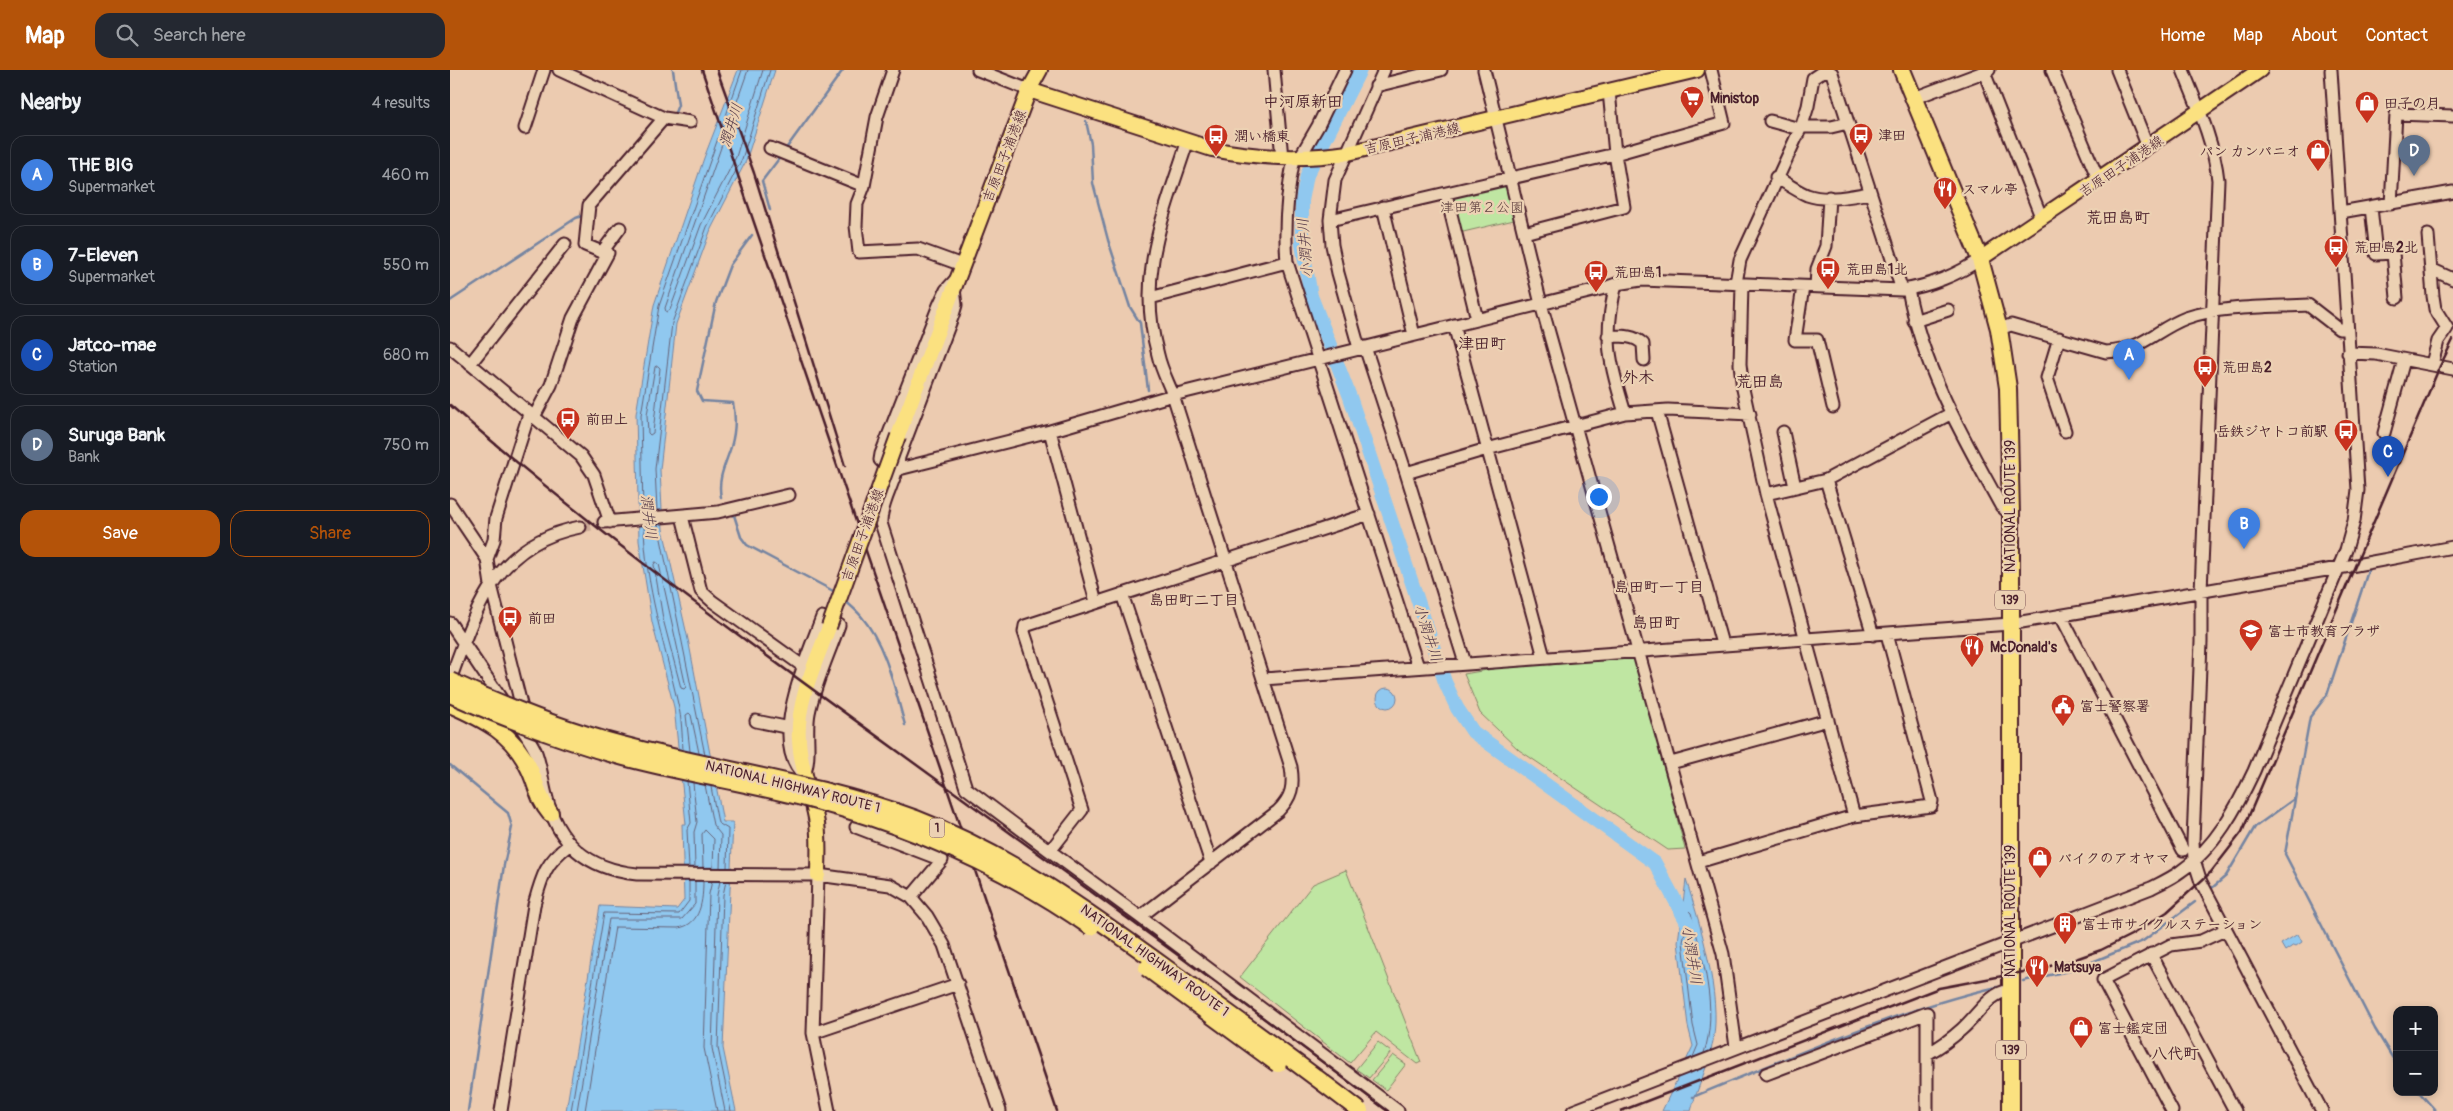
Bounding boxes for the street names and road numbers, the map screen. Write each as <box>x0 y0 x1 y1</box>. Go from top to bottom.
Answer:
street label: 吉原田子浦港線 <box>979 107 1030 205</box>
street label: 吉原田子浦港線 <box>1362 119 1462 158</box>
street label: 吉原田子浦港線 <box>2076 132 2167 201</box>
street label: NATIONAL ROUTE 139 <box>2002 440 2019 572</box>
street label: 吉原田子浦港線 <box>838 486 887 584</box>
road number: 139 <box>1995 590 2025 610</box>
street label: NATIONAL HIGHWAY ROUTE 1 <box>704 757 882 816</box>
road number: 1 <box>930 818 944 838</box>
street label: NATIONAL ROUTE 139 <box>2002 845 2019 977</box>
street label: NATIONAL HIGHWAY ROUTE 1 <box>1077 901 1232 1020</box>
road number: 139 <box>1996 1040 2026 1060</box>

